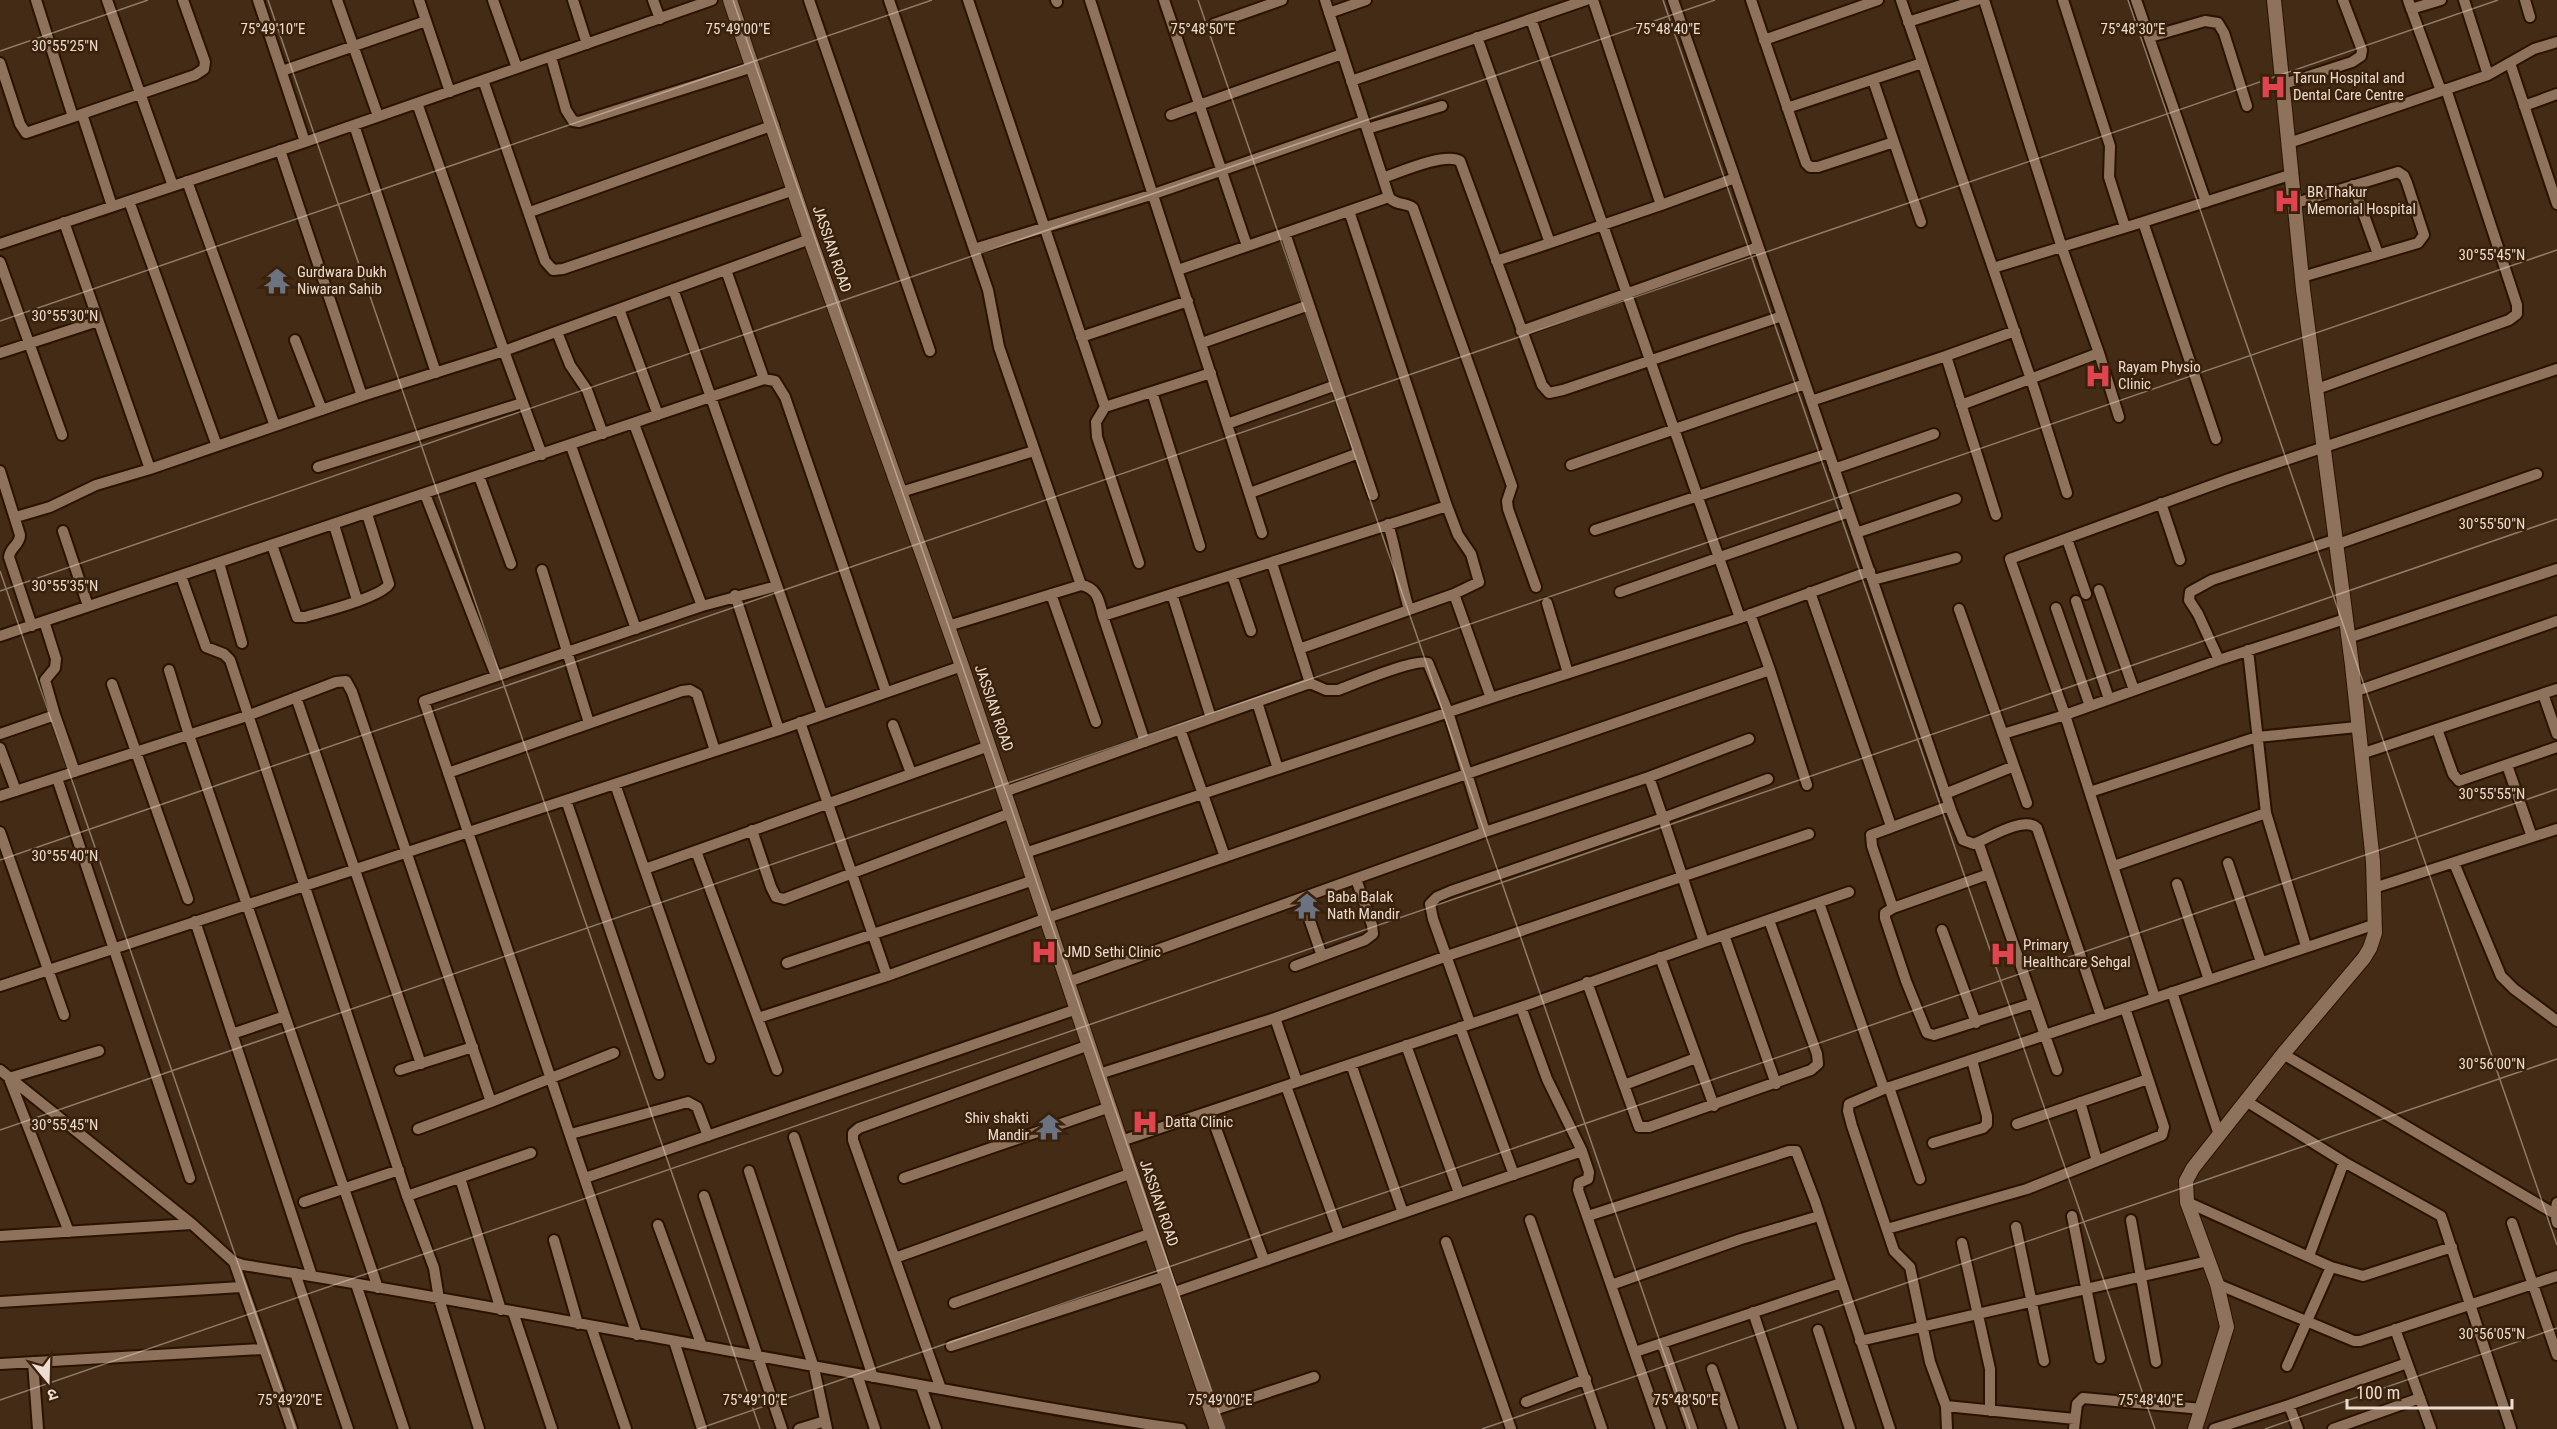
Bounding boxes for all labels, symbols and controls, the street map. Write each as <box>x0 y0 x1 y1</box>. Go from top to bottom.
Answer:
text: 75°49'10"E <box>241 20 305 38</box>
text: 75°49'00"E <box>706 20 770 38</box>
text: 75°48'50"E <box>1171 20 1235 38</box>
text: 75°48'40"E <box>1636 20 1700 38</box>
text: 75°48'30"E <box>2101 20 2165 38</box>
text: 30°55'25"N <box>32 37 98 55</box>
place label: Tarun Hospital and Dental Care Centre <box>2293 69 2405 104</box>
hospital icon: Tarun Hospital and Dental Care Centre <box>2258 72 2288 102</box>
place label: BR Thakur Memorial Hospital <box>2307 183 2416 218</box>
hospital icon: BR Thakur Memorial Hospital <box>2272 186 2302 216</box>
street label: JASSIAN ROAD <box>809 203 855 295</box>
text: 30°55'45"N <box>2459 246 2525 264</box>
place label: Gurdwara Dukh Niwaran Sahib <box>297 263 387 298</box>
temple icon: Gurdwara Dukh Niwaran Sahib <box>262 266 292 296</box>
text: 30°55'30"N <box>32 307 98 325</box>
place label: Rayam Physio Clinic <box>2118 358 2201 393</box>
hospital icon: Rayam Physio Clinic <box>2083 361 2113 391</box>
text: 30°55'50"N <box>2459 515 2525 533</box>
text: 30°55'35"N <box>32 577 98 595</box>
street label: JASSIAN ROAD <box>971 662 1017 754</box>
text: 30°55'55"N <box>2459 785 2525 803</box>
text: 30°55'40"N <box>32 847 98 865</box>
place label: Baba Balak Nath Mandir <box>1327 888 1400 923</box>
temple icon: Baba Balak Nath Mandir <box>1292 891 1322 921</box>
place label: Primary Healthcare Sehgal <box>2023 936 2131 971</box>
hospital icon: JMD Sethi Clinic <box>1029 937 1059 967</box>
hospital icon: Primary Healthcare Sehgal <box>1988 939 2018 969</box>
place label: JMD Sethi Clinic <box>1064 943 1161 961</box>
text: 30°56'00"N <box>2459 1055 2525 1073</box>
hospital icon: Datta Clinic <box>1130 1107 1160 1137</box>
place label: Shiv shakti Mandir <box>965 1109 1029 1144</box>
temple icon: Shiv shakti Mandir <box>1034 1112 1064 1142</box>
place label: Datta Clinic <box>1165 1113 1233 1131</box>
text: 30°55'45"N <box>32 1116 98 1134</box>
street label: JASSIAN ROAD <box>1136 1157 1182 1249</box>
text: 30°56'05"N <box>2459 1325 2525 1343</box>
north arrow <box>18 1351 78 1411</box>
scale bar <box>2347 1372 2512 1410</box>
text: 100 m <box>2356 1382 2400 1403</box>
text: उ <box>45 1384 60 1405</box>
text: 75°49'20"E <box>258 1391 322 1409</box>
text: 75°49'10"E <box>723 1391 787 1409</box>
text: 75°49'00"E <box>1188 1391 1252 1409</box>
text: 75°48'50"E <box>1654 1391 1718 1409</box>
text: 75°48'40"E <box>2119 1391 2183 1409</box>

